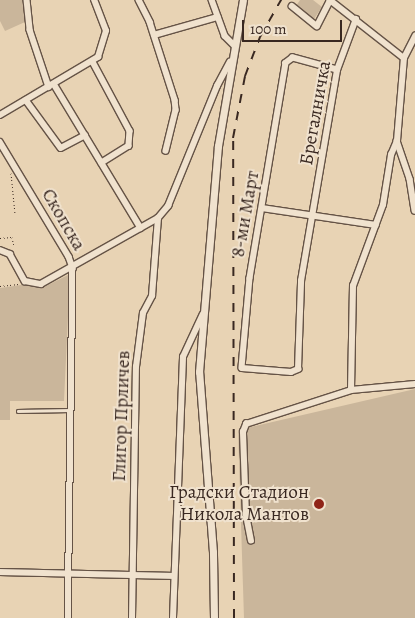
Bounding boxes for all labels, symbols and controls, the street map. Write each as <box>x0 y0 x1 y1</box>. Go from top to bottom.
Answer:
scale bar <box>245 10 345 42</box>
text: 100 m <box>250 19 287 39</box>
street label: Брегалничка <box>296 59 336 167</box>
street label: 8-ми Март <box>227 169 265 259</box>
street label: Скопска <box>36 185 90 255</box>
street label: Глигор Прличев <box>108 350 136 482</box>
place label: Градски Стадион Никола Мантов <box>169 482 309 526</box>
marker: Градски Стадион Никола Мантов <box>313 498 325 510</box>

